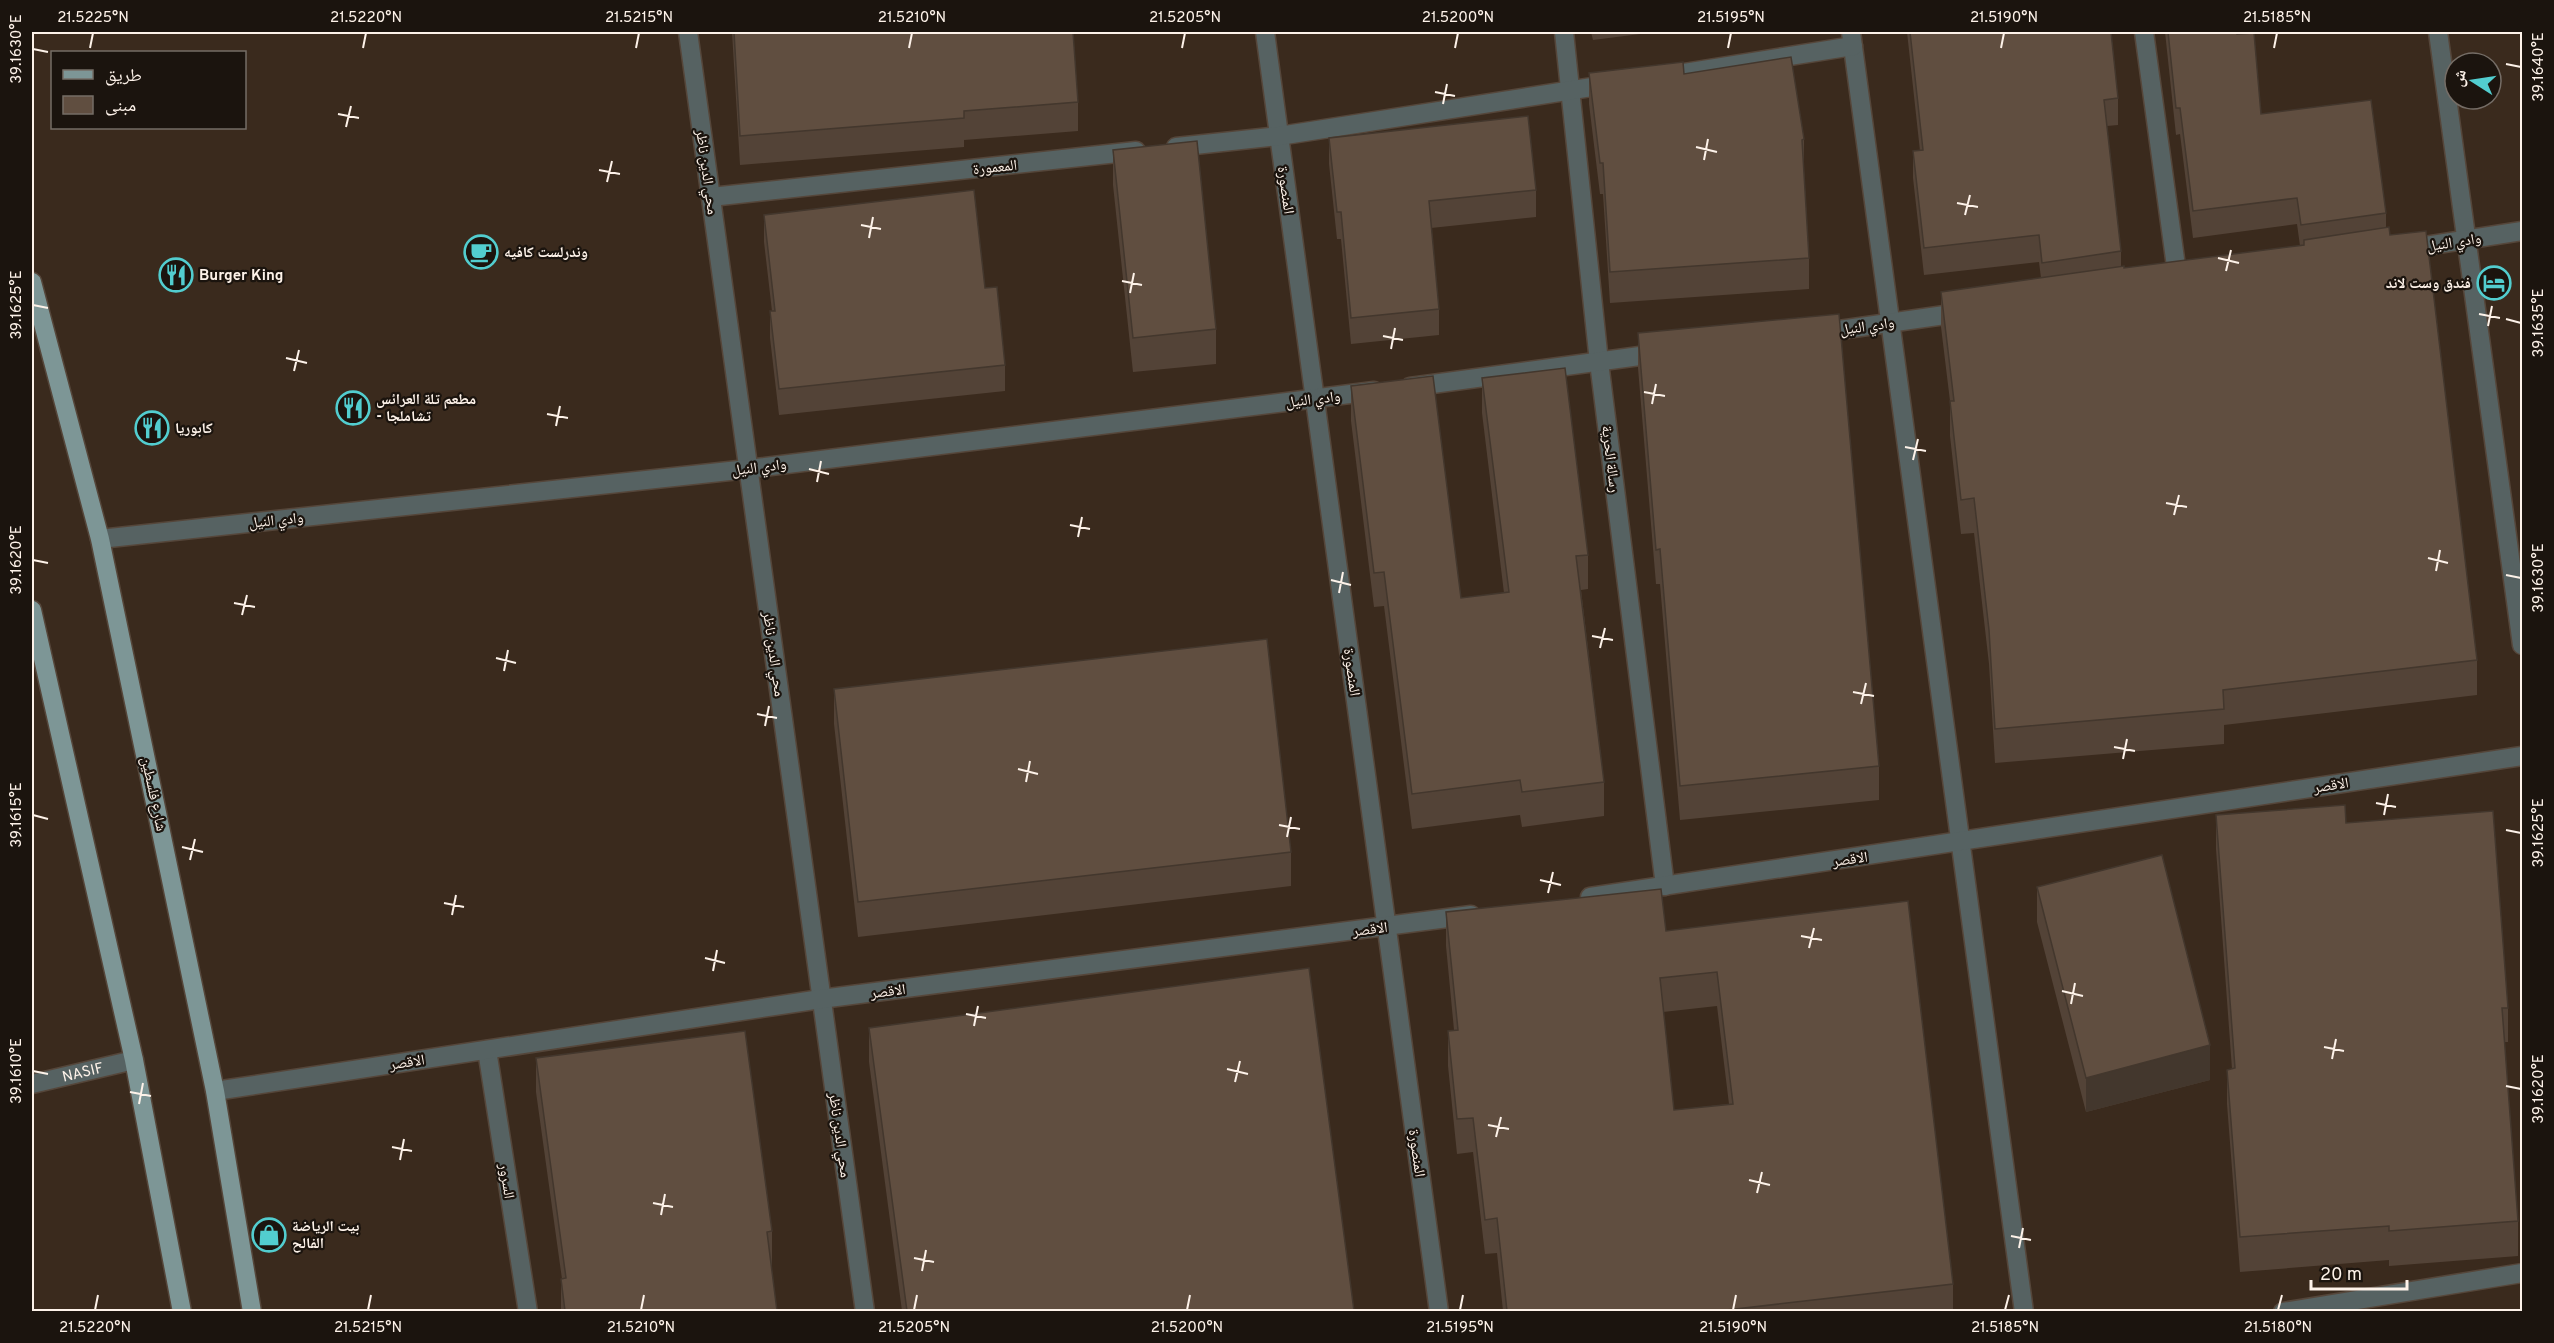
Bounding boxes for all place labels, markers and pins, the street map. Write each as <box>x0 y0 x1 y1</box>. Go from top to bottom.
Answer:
cafe icon: وندرلست كافيه <box>463 234 499 270</box>
place label: وندرلست كافيه <box>504 244 588 263</box>
restaurant icon: Burger King <box>158 257 194 293</box>
hotel icon: فندق وست لاند <box>2476 265 2512 301</box>
place label: Burger King <box>199 267 284 286</box>
place label: فندق وست لاند <box>2386 275 2471 294</box>
restaurant icon: مطعم تلة العرائس - تشاملجا <box>335 390 371 426</box>
place label: مطعم تلة العرائس - تشاملجا <box>376 391 476 427</box>
restaurant icon: كابوريا <box>134 410 170 446</box>
place label: كابوريا <box>175 420 213 439</box>
shop icon: بيت الرياضة الفالح <box>251 1217 287 1253</box>
place label: بيت الرياضة الفالح <box>292 1218 359 1254</box>

